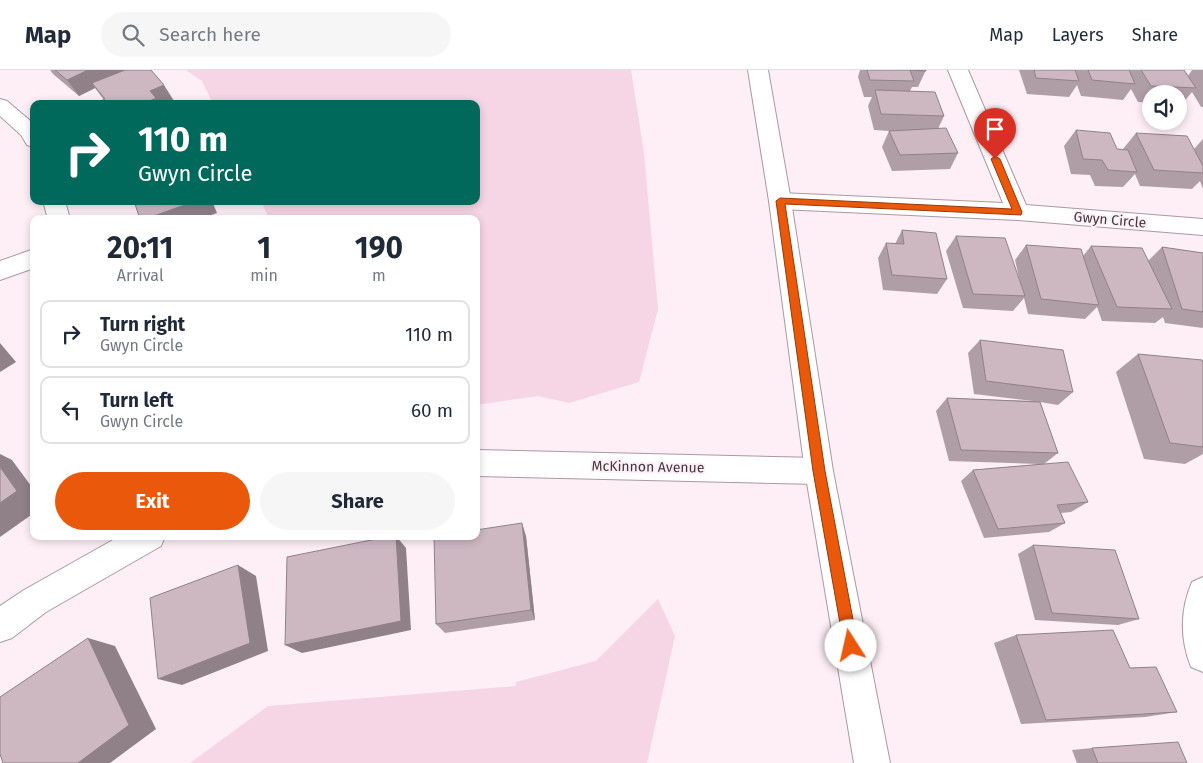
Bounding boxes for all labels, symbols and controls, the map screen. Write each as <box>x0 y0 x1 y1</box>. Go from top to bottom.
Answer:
search box <box>101 12 451 57</box>
text: Map <box>25 21 71 49</box>
icon: search <box>119 21 147 49</box>
text: Search here <box>159 23 261 46</box>
text: Map <box>989 24 1024 46</box>
text: Layers <box>1052 24 1104 46</box>
text: Share <box>1132 24 1178 46</box>
map controls <box>1142 85 1187 130</box>
button: sound <box>1142 85 1187 130</box>
pin <box>974 108 1016 159</box>
icon: arrive <box>981 115 1009 143</box>
text: 110 m <box>138 118 228 160</box>
icon: right <box>55 120 120 185</box>
text: Gwyn Circle <box>138 160 252 187</box>
street label: Gwyn Circle <box>1073 208 1147 232</box>
text: 20:11 <box>107 230 173 266</box>
text: 1 <box>257 230 271 266</box>
text: 190 <box>355 230 403 266</box>
text: Arrival <box>117 266 164 285</box>
text: min <box>250 266 278 285</box>
text: m <box>372 266 386 285</box>
text: Turn right <box>100 313 185 336</box>
icon: right <box>57 320 85 348</box>
text: 110 m <box>405 323 453 346</box>
text: Gwyn Circle <box>100 336 183 355</box>
text: Turn left <box>100 389 174 412</box>
icon: left <box>57 396 85 424</box>
text: 60 m <box>411 399 453 422</box>
text: Gwyn Circle <box>100 412 183 431</box>
street label: McKinnon Avenue <box>591 458 705 476</box>
button: Exit <box>55 472 250 530</box>
button: Share <box>260 472 455 530</box>
position arrow <box>824 619 876 671</box>

